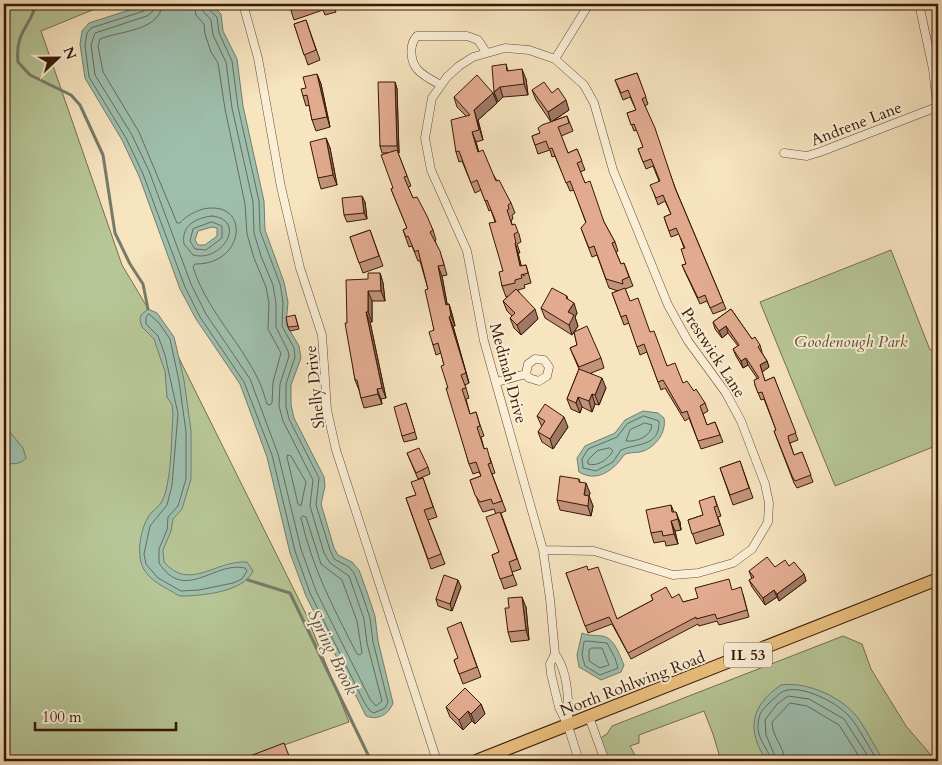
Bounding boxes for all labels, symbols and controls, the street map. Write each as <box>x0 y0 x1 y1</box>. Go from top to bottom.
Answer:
north arrow <box>32 32 82 82</box>
text: N <box>59 44 81 63</box>
street label: Andrene Lane <box>808 97 905 151</box>
street label: Prestwick Lane <box>676 303 751 402</box>
street label: Medinah Drive <box>484 321 532 426</box>
park label: Goodenough Park <box>794 331 908 353</box>
street label: Shelly Drive <box>300 344 330 430</box>
water label: Spring Brook <box>301 605 364 699</box>
road number: IL 53 <box>724 642 772 668</box>
street label: North Rohlwing Road <box>557 646 708 722</box>
scale bar <box>35 700 176 732</box>
text: 100 m <box>42 707 82 727</box>

